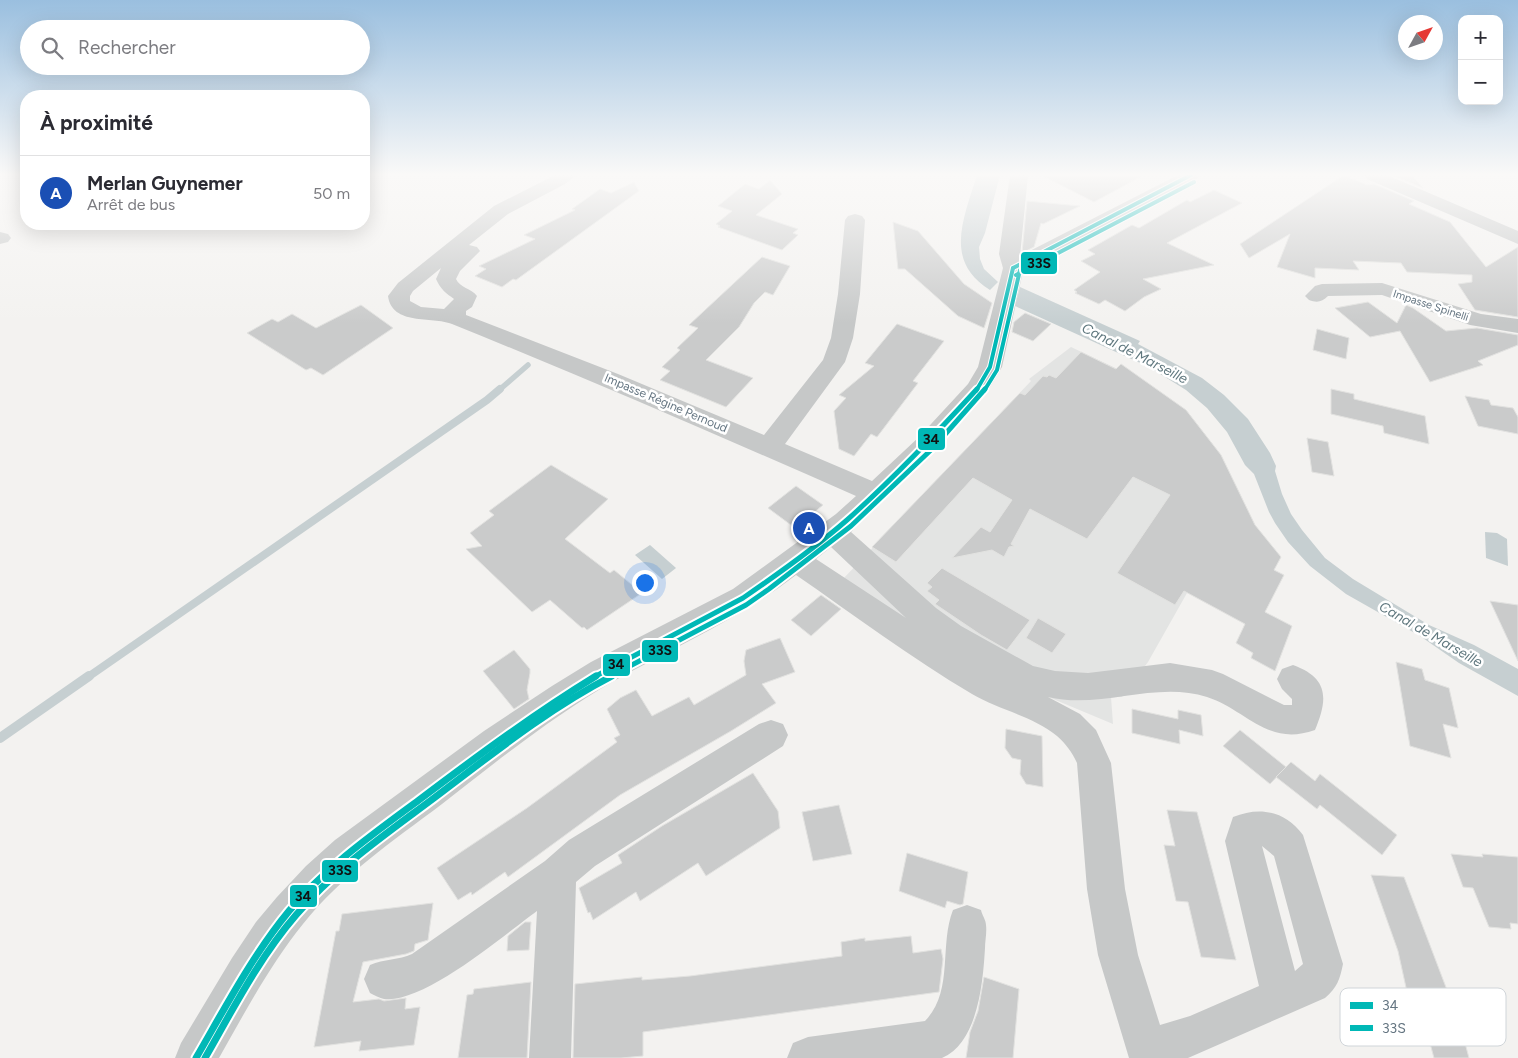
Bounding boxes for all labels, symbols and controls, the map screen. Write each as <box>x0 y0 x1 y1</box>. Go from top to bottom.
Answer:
north arrow <box>1398 15 1443 60</box>
map controls <box>1458 15 1503 105</box>
button: + <box>1458 15 1503 60</box>
search box <box>20 20 370 75</box>
icon: search <box>38 34 66 62</box>
text: Rechercher <box>78 36 176 59</box>
button: − <box>1458 60 1503 105</box>
text: À proximité <box>40 110 153 135</box>
text: Merlan Guynemer <box>87 172 243 195</box>
text: A <box>50 184 62 203</box>
text: 50 m <box>313 184 350 203</box>
text: Arrêt de bus <box>87 195 175 214</box>
line badge: 33S <box>1020 251 1058 275</box>
text: 33S <box>1027 255 1051 272</box>
street label: Impasse Spinelli <box>1391 287 1470 324</box>
water label: Canal de Marseille <box>1079 319 1191 388</box>
street label: Impasse Régine Pernoud <box>602 371 730 435</box>
line badge: 34 <box>917 427 946 451</box>
text: 34 <box>923 431 939 448</box>
pin: A <box>793 509 825 547</box>
your location <box>632 570 658 596</box>
water label: Canal de Marseille <box>1376 598 1486 671</box>
line badge: 33S <box>641 639 679 663</box>
text: 33S <box>648 642 672 659</box>
line badge: 34 <box>602 653 631 677</box>
text: 34 <box>608 656 624 673</box>
line badge: 33S <box>321 859 359 883</box>
text: 33S <box>328 862 352 879</box>
line badge: 34 <box>289 884 318 908</box>
text: 34 <box>295 888 311 905</box>
legend <box>1340 988 1506 1046</box>
text: 34 <box>1382 997 1399 1014</box>
text: 33S <box>1382 1020 1406 1037</box>

